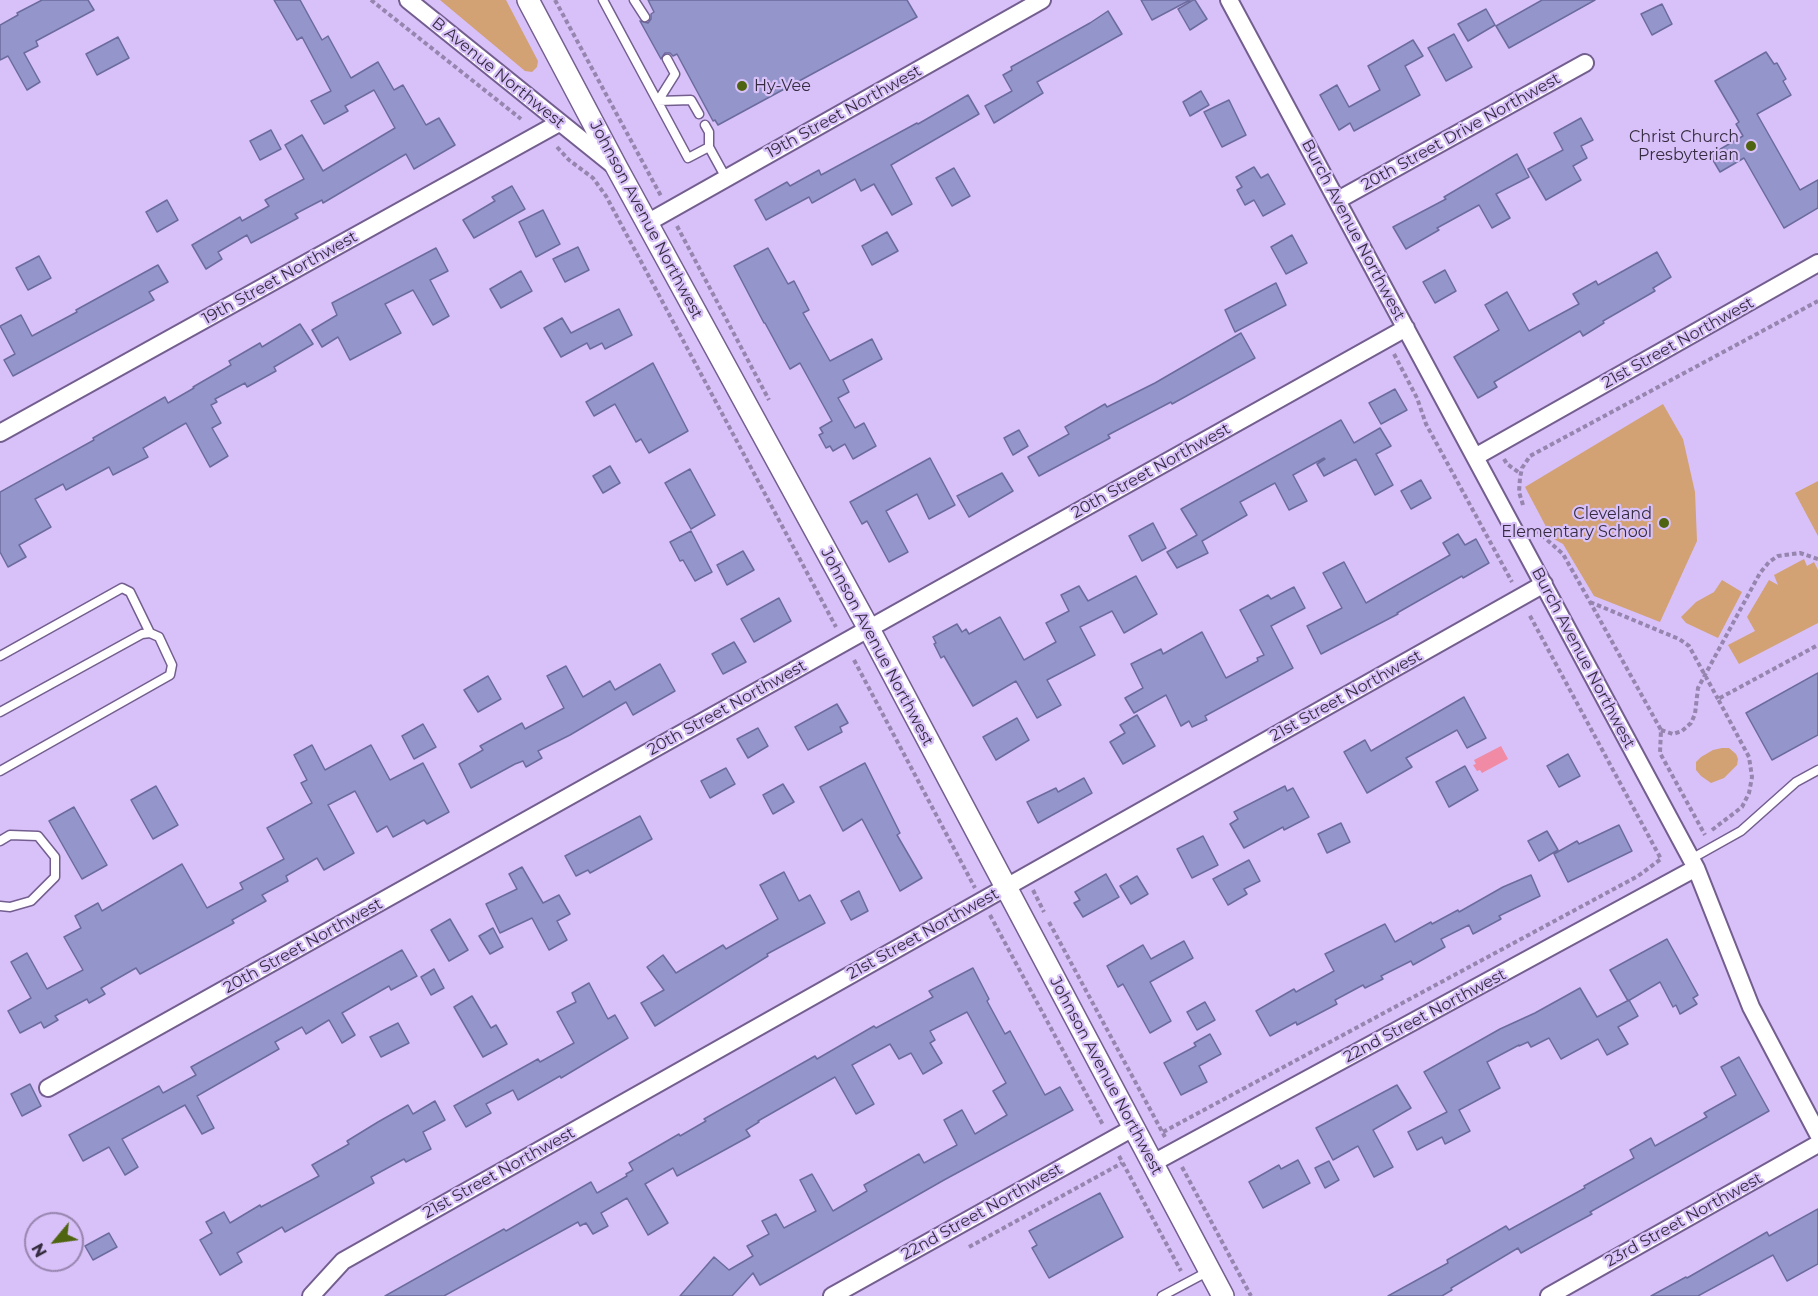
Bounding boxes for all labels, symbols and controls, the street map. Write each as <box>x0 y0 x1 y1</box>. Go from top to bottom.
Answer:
street label: B Avenue Northwest <box>428 13 568 133</box>
street label: 19th Street Northwest <box>763 61 925 163</box>
street label: 20th Street Drive Northwest <box>1358 69 1564 195</box>
place label: Hy-Vee <box>754 76 811 96</box>
marker: Hy-Vee <box>735 79 749 93</box>
street label: Johnson Avenue Northwest <box>585 118 707 322</box>
place label: Christ Church Presbyterian <box>1629 127 1739 165</box>
street label: Burch Avenue Northwest <box>1297 136 1409 324</box>
marker: Christ Church Presbyterian <box>1744 139 1758 153</box>
street label: 19th Street Northwest <box>199 227 361 329</box>
street label: 21st Street Northwest <box>1599 293 1757 393</box>
street label: 20th Street Northwest <box>1068 419 1234 523</box>
place label: Cleveland Elementary School <box>1501 504 1652 542</box>
marker: Cleveland Elementary School <box>1657 516 1671 530</box>
street label: Johnson Avenue Northwest <box>816 545 938 749</box>
street label: Burch Avenue Northwest <box>1527 564 1639 752</box>
street label: 21st Street Northwest <box>1267 646 1425 746</box>
street label: 20th Street Northwest <box>644 656 810 760</box>
street label: 21st Street Northwest <box>844 884 1002 984</box>
street label: 20th Street Northwest <box>220 894 386 998</box>
street label: 22nd Street Northwest <box>1340 965 1510 1067</box>
street label: Johnson Avenue Northwest <box>1045 974 1167 1178</box>
street label: 21st Street Northwest <box>420 1123 578 1223</box>
street label: 22nd Street Northwest <box>898 1160 1066 1264</box>
street label: 23rd Street Northwest <box>1602 1169 1766 1271</box>
north arrow <box>24 1212 84 1272</box>
text: N <box>28 1240 51 1260</box>

